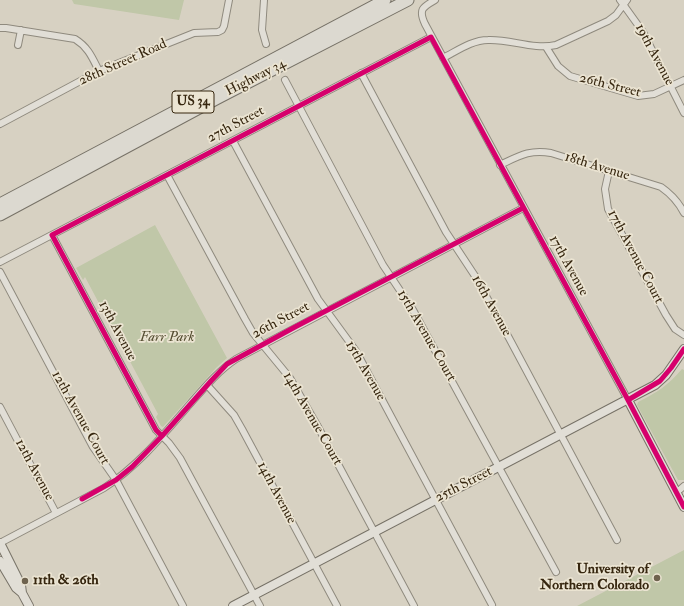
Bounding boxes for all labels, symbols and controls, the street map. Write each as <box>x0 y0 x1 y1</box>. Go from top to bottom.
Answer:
street label: 19th Avenue <box>631 21 677 89</box>
street label: 28th Street Road <box>76 36 170 90</box>
street label: Highway 34 <box>223 56 289 100</box>
street label: 26th Street <box>578 70 642 102</box>
road number: US 34 <box>172 91 214 113</box>
street label: 27th Street <box>205 103 267 147</box>
street label: 18th Avenue <box>563 149 631 185</box>
street label: 17th Avenue Court <box>603 207 667 307</box>
street label: 17th Avenue <box>544 233 592 299</box>
street label: 16th Avenue <box>467 272 515 340</box>
street label: 15th Avenue Court <box>393 287 459 385</box>
street label: 13th Avenue <box>94 298 140 364</box>
street label: 26th Street <box>249 299 313 343</box>
park label: Farr Park <box>140 330 194 346</box>
street label: 15th Avenue <box>341 338 389 404</box>
street label: 12th Avenue Court <box>47 368 113 468</box>
street label: 14th Avenue Court <box>279 369 345 469</box>
street label: 12th Avenue <box>11 436 57 504</box>
street label: 14th Avenue <box>253 459 299 527</box>
street label: 25th Street <box>433 463 495 507</box>
place label: University of Northern Colorado <box>540 562 649 594</box>
place label: 11th & 26th <box>33 573 99 589</box>
marker: University of Northern Colorado <box>652 573 662 583</box>
marker: 11th & 26th <box>20 576 30 586</box>

